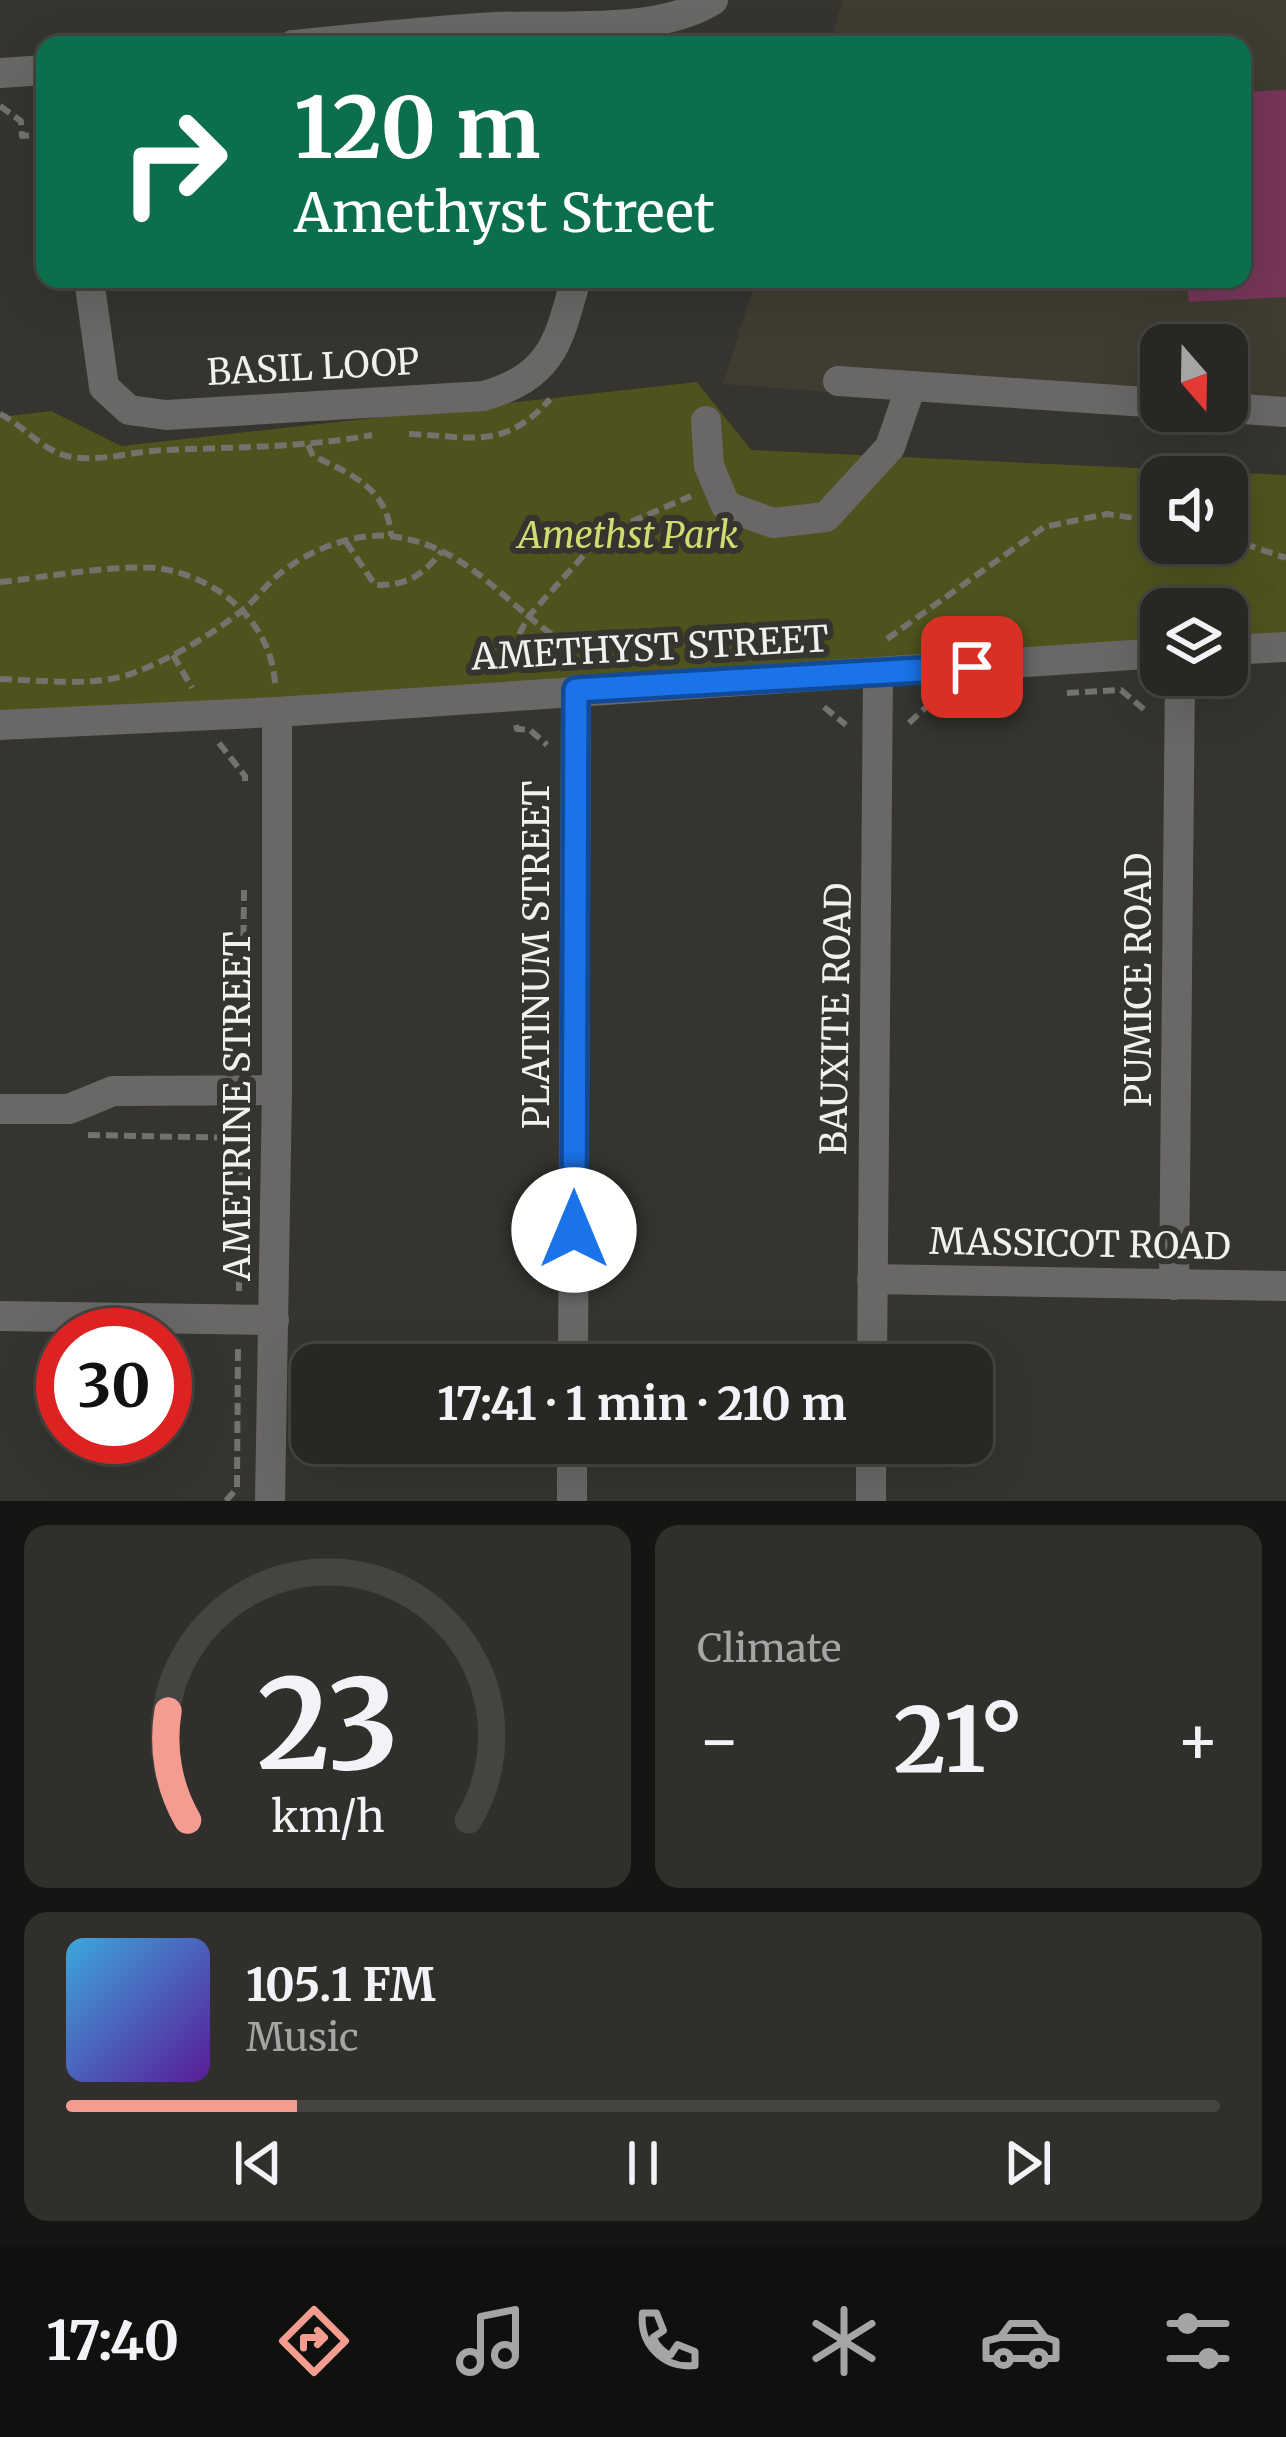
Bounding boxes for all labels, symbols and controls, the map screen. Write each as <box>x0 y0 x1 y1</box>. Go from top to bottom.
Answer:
text: 120 m <box>294 75 541 181</box>
icon: right <box>96 84 252 240</box>
text: Amethyst Street <box>294 179 715 247</box>
north arrow <box>1140 324 1248 432</box>
map controls <box>1140 324 1248 696</box>
street label: BASIL LOOP <box>206 339 420 395</box>
button: sound <box>1140 456 1248 564</box>
park label: Amethst Park <box>515 513 738 558</box>
button: layers <box>1140 588 1248 696</box>
street label: AMETHYST STREET <box>469 616 830 680</box>
pin <box>921 616 1023 718</box>
icon: arrive <box>939 634 1005 700</box>
street label: PLATINUM STREET <box>514 781 559 1129</box>
street label: PUMICE ROAD <box>1116 853 1161 1107</box>
street label: BAUXITE ROAD <box>811 882 861 1156</box>
street label: AMETRINE STREET <box>215 931 260 1282</box>
position arrow <box>511 1167 637 1293</box>
street label: MASSICOT ROAD <box>929 1219 1231 1269</box>
speed limit sign: 30 <box>36 1308 192 1464</box>
text: 17:41 · 1 min · 210 m <box>437 1376 847 1432</box>
text: Climate <box>697 1624 841 1673</box>
text: 23 <box>257 1646 398 1803</box>
text: 21° <box>893 1683 1024 1797</box>
text: − <box>697 1699 741 1782</box>
text: + <box>1176 1699 1220 1782</box>
text: km/h <box>271 1789 384 1843</box>
text: 105.1 FM <box>246 1957 436 2013</box>
text: Music <box>246 2013 359 2062</box>
icon: previous <box>225 2130 291 2196</box>
icon: pause <box>610 2130 676 2196</box>
icon: next <box>995 2130 1061 2196</box>
icon: directions <box>272 2299 356 2383</box>
icon: music <box>449 2299 533 2383</box>
icon: phone <box>625 2299 709 2383</box>
icon: climate <box>802 2299 886 2383</box>
icon: car <box>979 2299 1063 2383</box>
icon: filters <box>1156 2299 1240 2383</box>
text: 17:40 <box>46 2307 179 2375</box>

